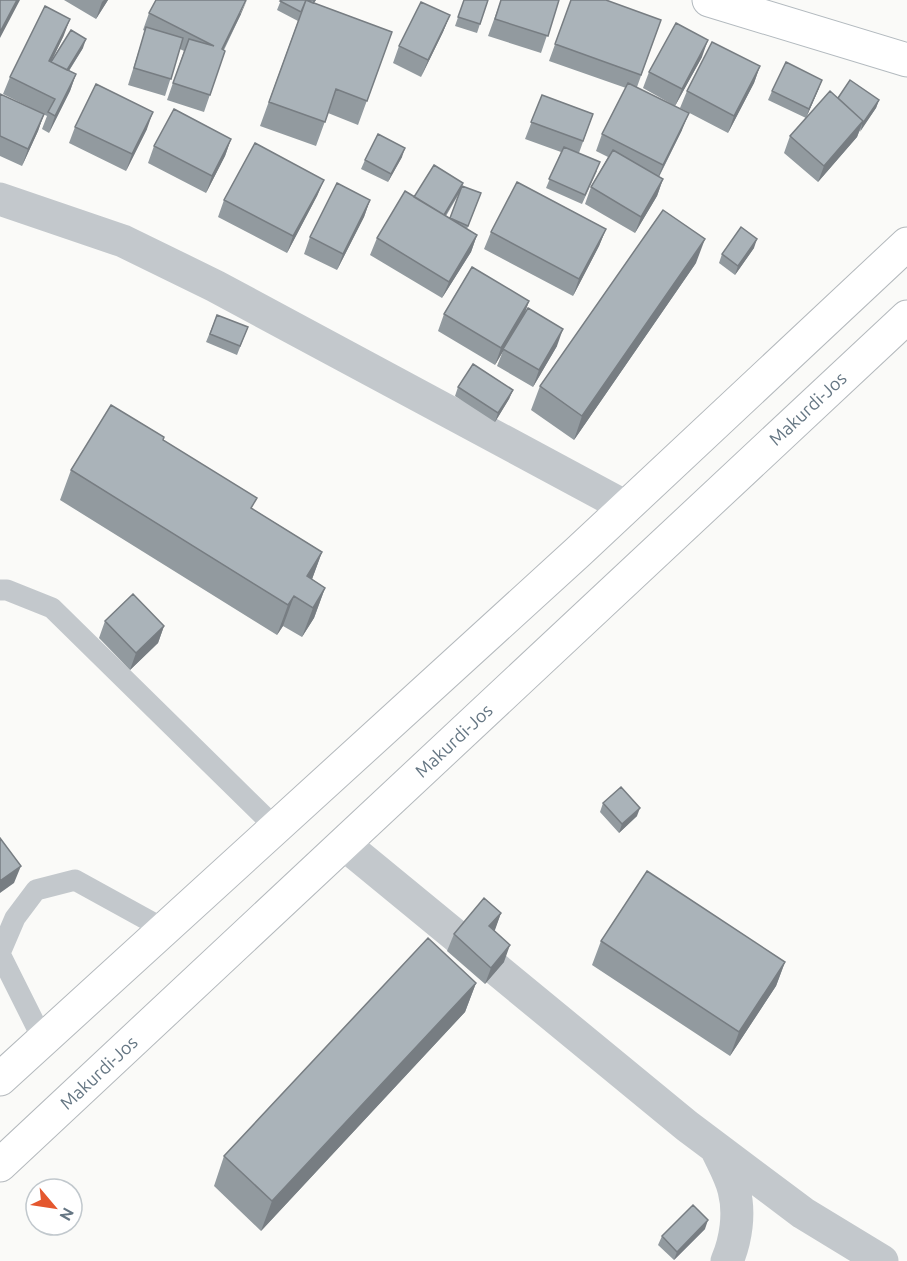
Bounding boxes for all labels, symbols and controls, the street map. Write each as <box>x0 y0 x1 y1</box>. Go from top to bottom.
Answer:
street label: Makurdi-Jos <box>765 367 850 449</box>
street label: Makurdi-Jos <box>411 699 496 781</box>
street label: Makurdi-Jos <box>56 1031 141 1113</box>
north arrow <box>24 1177 84 1237</box>
text: N <box>56 1205 78 1224</box>

